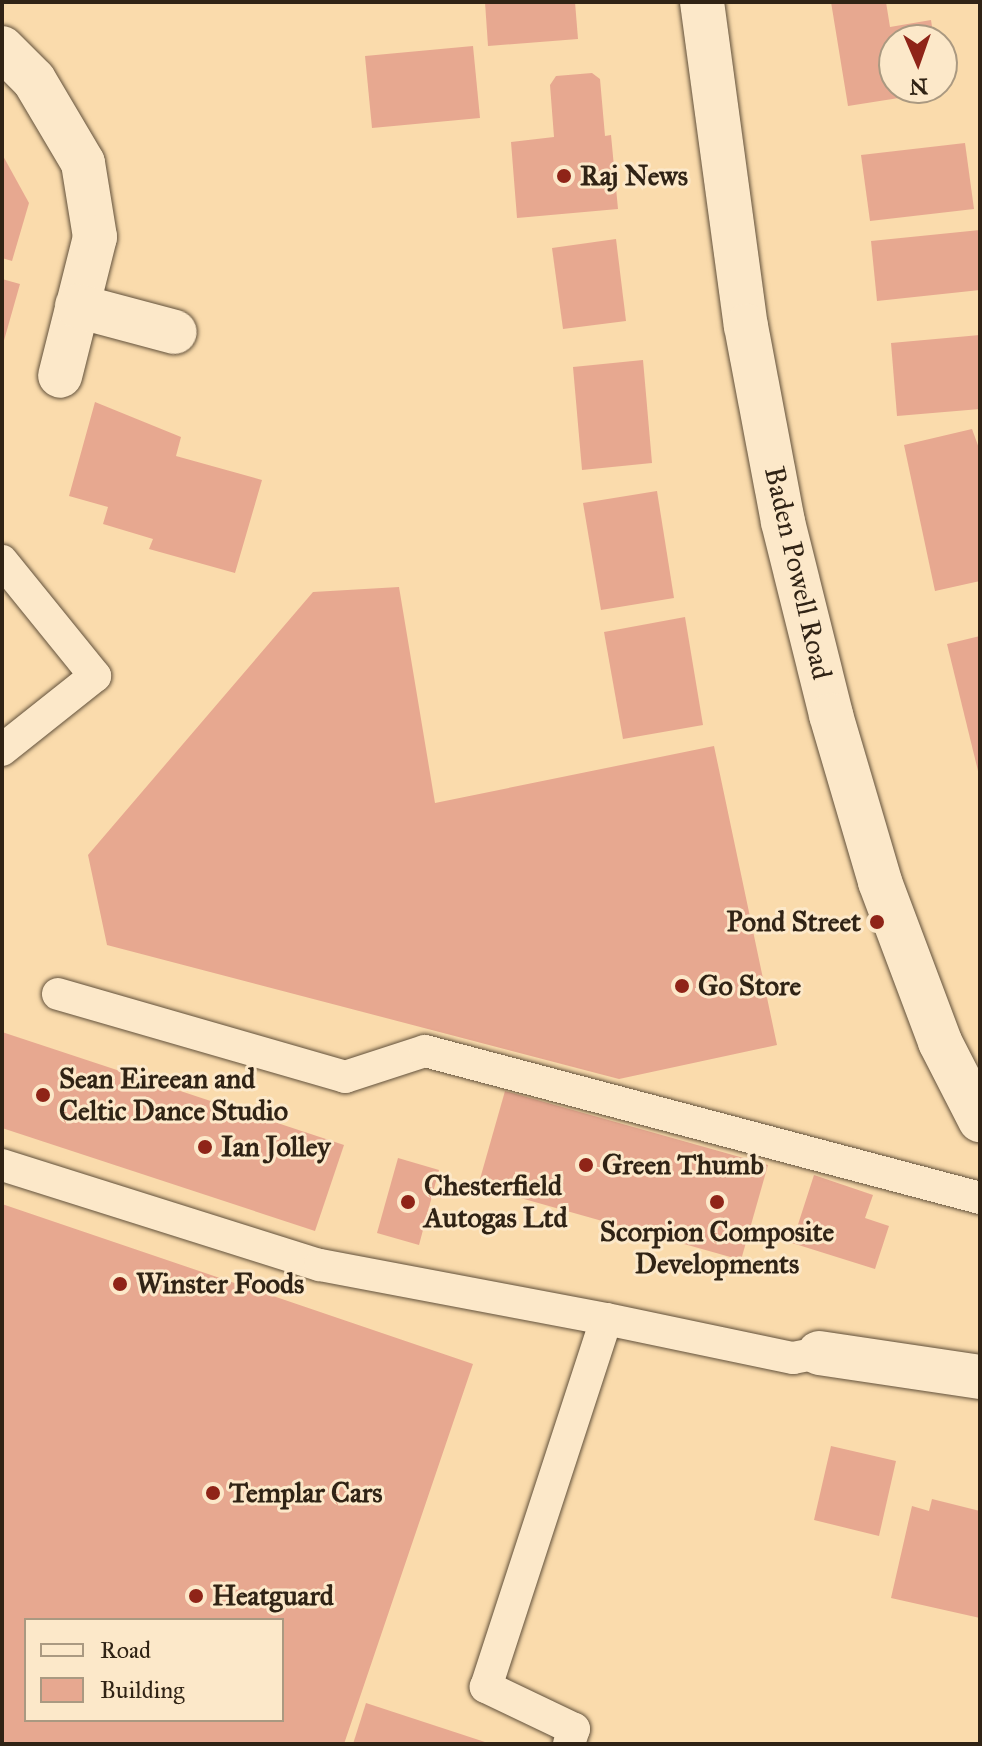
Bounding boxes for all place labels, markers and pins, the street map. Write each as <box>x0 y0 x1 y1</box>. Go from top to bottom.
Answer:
place label: Raj News <box>580 159 688 193</box>
marker: Raj News <box>555 167 573 185</box>
place label: Pond Street <box>727 905 861 939</box>
marker: Pond Street <box>868 913 886 931</box>
place label: Go Store <box>698 969 801 1003</box>
marker: Go Store <box>673 977 691 995</box>
place label: Sean Eireean and Celtic Dance Studio <box>59 1062 288 1128</box>
marker: Sean Eireean and Celtic Dance Studio <box>34 1086 52 1104</box>
place label: Ian Jolley <box>221 1130 330 1164</box>
marker: Ian Jolley <box>196 1138 214 1156</box>
place label: Green Thumb <box>602 1148 764 1182</box>
marker: Green Thumb <box>577 1156 595 1174</box>
place label: Chesterfield Autogas Ltd <box>424 1169 567 1235</box>
marker: Chesterfield Autogas Ltd <box>399 1193 417 1211</box>
marker: Scorpion Composite Developments <box>708 1193 726 1211</box>
place label: Scorpion Composite Developments <box>600 1215 834 1281</box>
place label: Winster Foods <box>136 1267 304 1301</box>
marker: Winster Foods <box>111 1275 129 1293</box>
place label: Templar Cars <box>229 1476 383 1510</box>
marker: Templar Cars <box>204 1484 222 1502</box>
place label: Heatguard <box>212 1579 334 1613</box>
marker: Heatguard <box>187 1587 205 1605</box>

